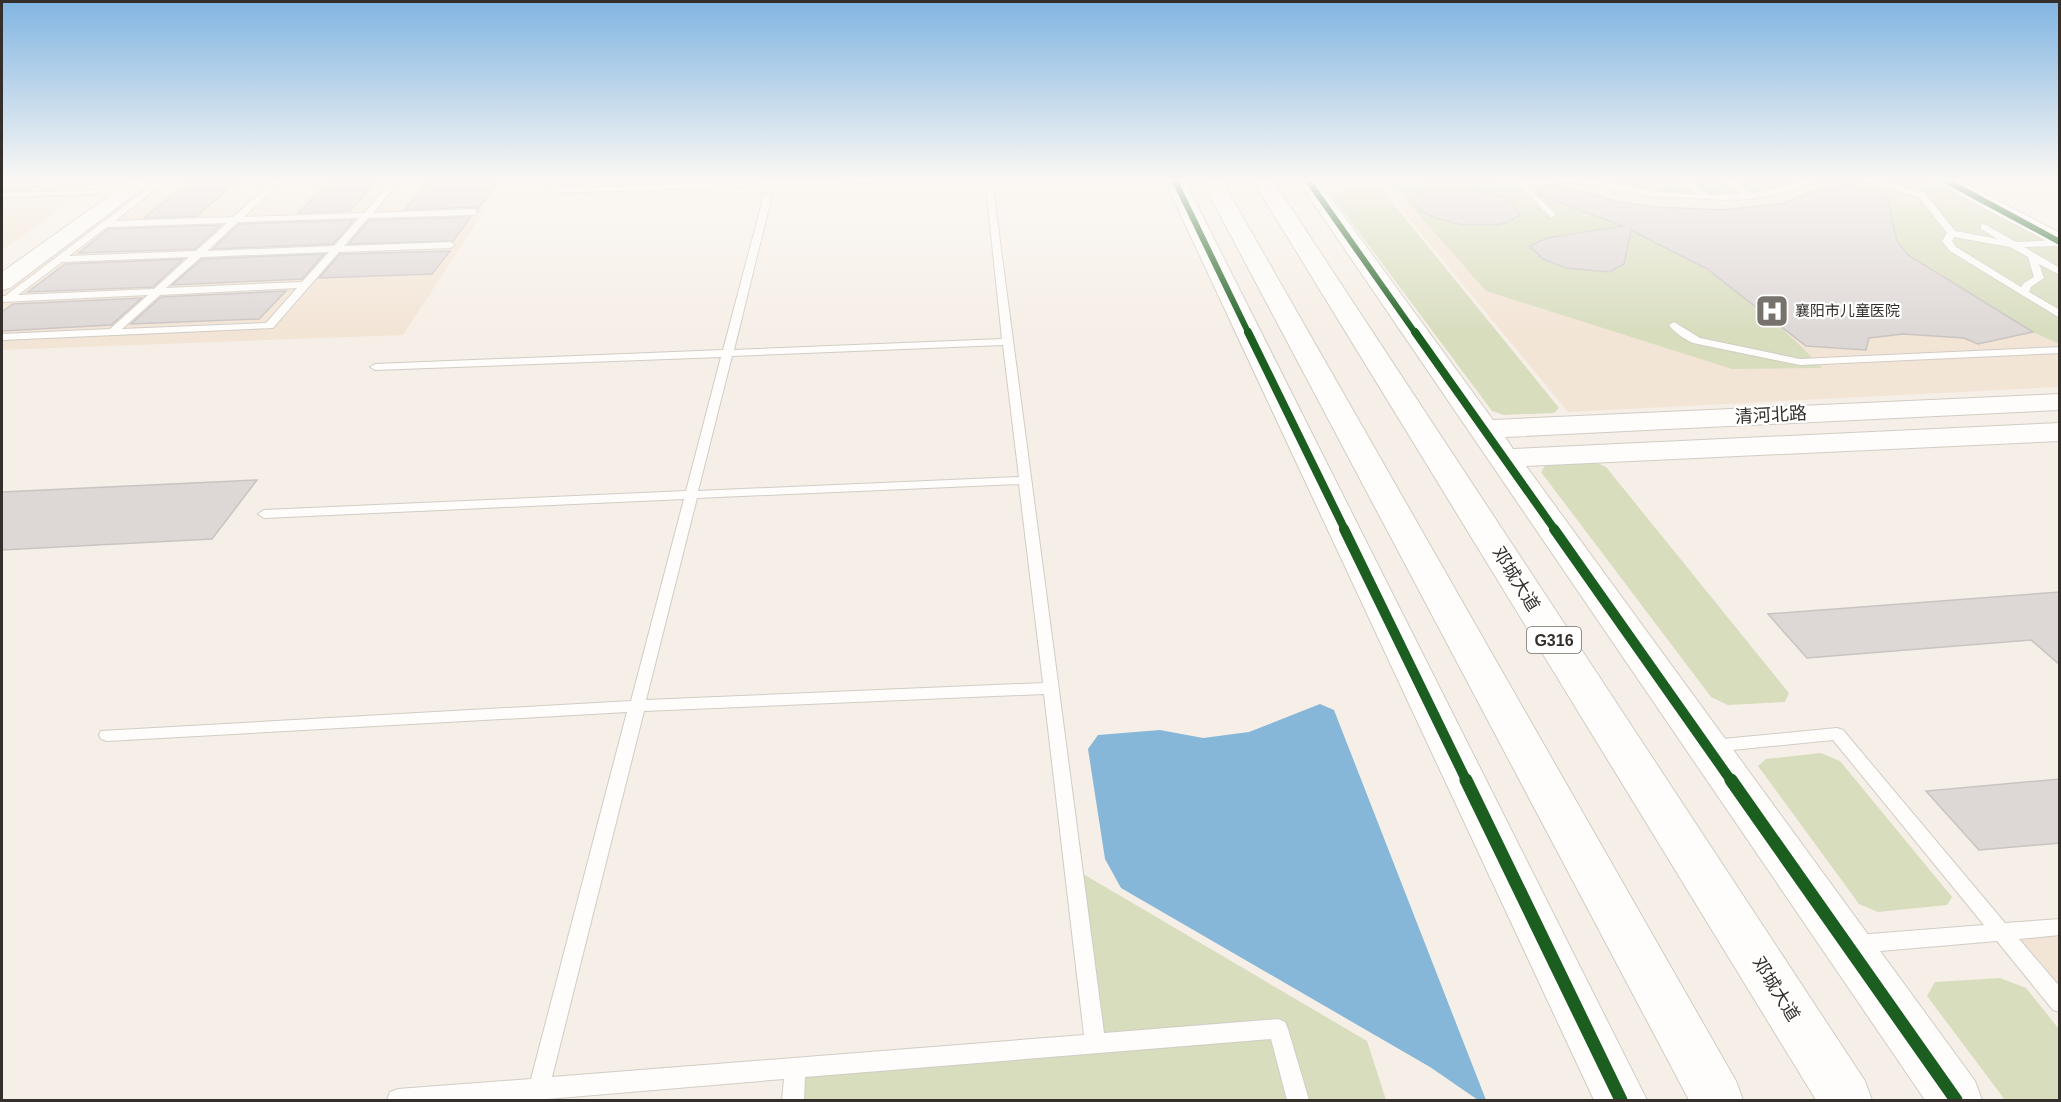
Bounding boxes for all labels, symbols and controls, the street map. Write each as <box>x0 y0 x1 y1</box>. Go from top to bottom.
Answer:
hospital icon: 襄阳市儿童医院 <box>1754 293 1790 329</box>
place label: 襄阳市儿童医院 <box>1795 302 1900 319</box>
street label: 清河北路 <box>1735 403 1807 427</box>
street label: 邓城大道 <box>1488 543 1544 615</box>
road number: G316 <box>1527 627 1581 653</box>
street label: 邓城大道 <box>1748 953 1804 1025</box>

